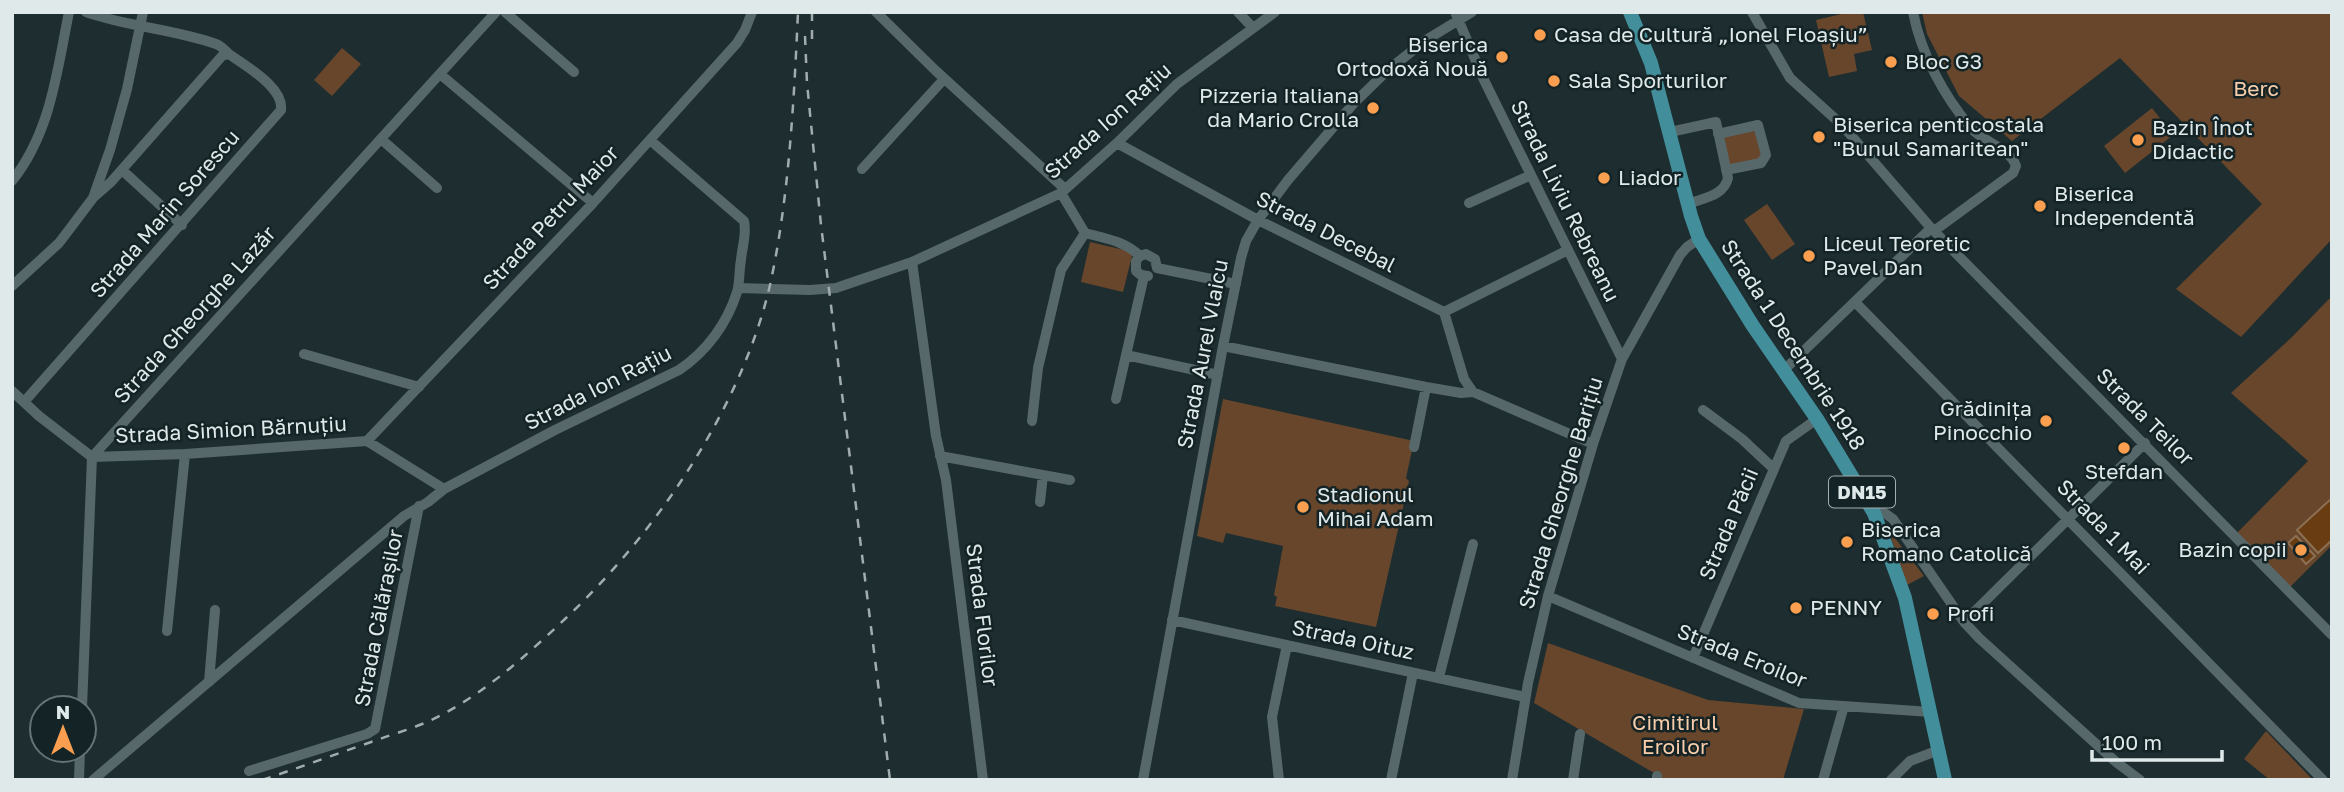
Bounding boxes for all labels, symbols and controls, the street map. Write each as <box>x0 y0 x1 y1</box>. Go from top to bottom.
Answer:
place label: Casa de Cultură „Ionel Floașiu” <box>1554 21 1868 47</box>
marker: Casa de Cultură „Ionel Floașiu” <box>1532 27 1548 43</box>
place label: Biserica Ortodoxă Nouă <box>1336 31 1488 81</box>
place label: Bloc G3 <box>1905 48 1982 74</box>
marker: Biserica Ortodoxă Nouă <box>1494 49 1510 65</box>
marker: Bloc G3 <box>1883 54 1899 70</box>
street label: Strada Ion Rațiu <box>1039 57 1176 184</box>
place label: Sala Sporturilor <box>1568 67 1727 93</box>
marker: Sala Sporturilor <box>1546 73 1562 89</box>
park label: Berc <box>2233 75 2279 101</box>
place label: Pizzeria Italiana da Mario Crolla <box>1199 82 1359 132</box>
street label: Strada Liviu Rebreanu <box>1506 96 1626 306</box>
marker: Pizzeria Italiana da Mario Crolla <box>1365 100 1381 116</box>
place label: Biserica penticostala "Bunul Samaritean" <box>1833 111 2044 161</box>
place label: Bazin Înot Didactic <box>2152 114 2253 164</box>
street label: Strada Marin Sorescu <box>84 124 244 303</box>
marker: Biserica penticostala "Bunul Samaritean" <box>1811 129 1827 145</box>
marker: Bazin Înot Didactic <box>2130 132 2146 148</box>
street label: Strada Petru Maior <box>477 140 624 295</box>
place label: Liador <box>1618 164 1681 190</box>
marker: Liador <box>1596 170 1612 186</box>
place label: Biserica Independentă <box>2054 180 2195 230</box>
street label: Strada Decebal <box>1252 185 1401 277</box>
marker: Biserica Independentă <box>2032 198 2048 214</box>
street label: Strada Gheorghe Lazăr <box>108 220 281 408</box>
place label: Liceul Teoretic Pavel Dan <box>1823 230 1970 280</box>
street label: Strada 1 Decembrie 1918 <box>1716 234 1872 455</box>
marker: Liceul Teoretic Pavel Dan <box>1801 248 1817 264</box>
street label: Strada Aurel Vlaicu <box>1171 257 1233 451</box>
street label: Strada Ion Rațiu <box>520 339 675 435</box>
street label: Strada Teilor <box>2091 362 2200 471</box>
street label: Strada Gheorghe Barițiu <box>1512 373 1608 612</box>
place label: Grădinița Pinocchio <box>1933 395 2032 445</box>
street label: Strada Simion Bărnuțiu <box>115 410 347 448</box>
marker: Grădinița Pinocchio <box>2038 413 2054 429</box>
marker: Stefdan <box>2116 440 2132 456</box>
place label: Stefdan <box>2085 458 2163 484</box>
street label: Strada Păcii <box>1693 464 1763 584</box>
street label: Strada 1 Mai <box>2052 473 2156 579</box>
road number: DN15 <box>1829 477 1895 508</box>
place label: Stadionul Mihai Adam <box>1317 481 1434 531</box>
marker: Stadionul Mihai Adam <box>1295 499 1311 515</box>
place label: Biserica Romano Catolică <box>1861 516 2031 566</box>
street label: Strada Călărașilor <box>348 527 408 709</box>
marker: Biserica Romano Catolică <box>1839 534 1855 550</box>
place label: Bazin copii <box>2178 536 2287 562</box>
street label: Strada Florilor <box>961 542 1005 688</box>
marker: Bazin copii <box>2293 542 2309 558</box>
place label: PENNY <box>1810 594 1882 620</box>
marker: PENNY <box>1788 600 1804 616</box>
place label: Profi <box>1947 600 1994 626</box>
marker: Profi <box>1925 606 1941 622</box>
street label: Strada Oituz <box>1290 613 1417 665</box>
street label: Strada Eroilor <box>1674 617 1811 693</box>
north arrow <box>28 694 98 764</box>
text: N <box>56 700 70 723</box>
park label: Cimitirul Eroilor <box>1632 709 1718 759</box>
scale bar <box>2092 718 2222 762</box>
text: 100 m <box>2102 729 2162 755</box>

